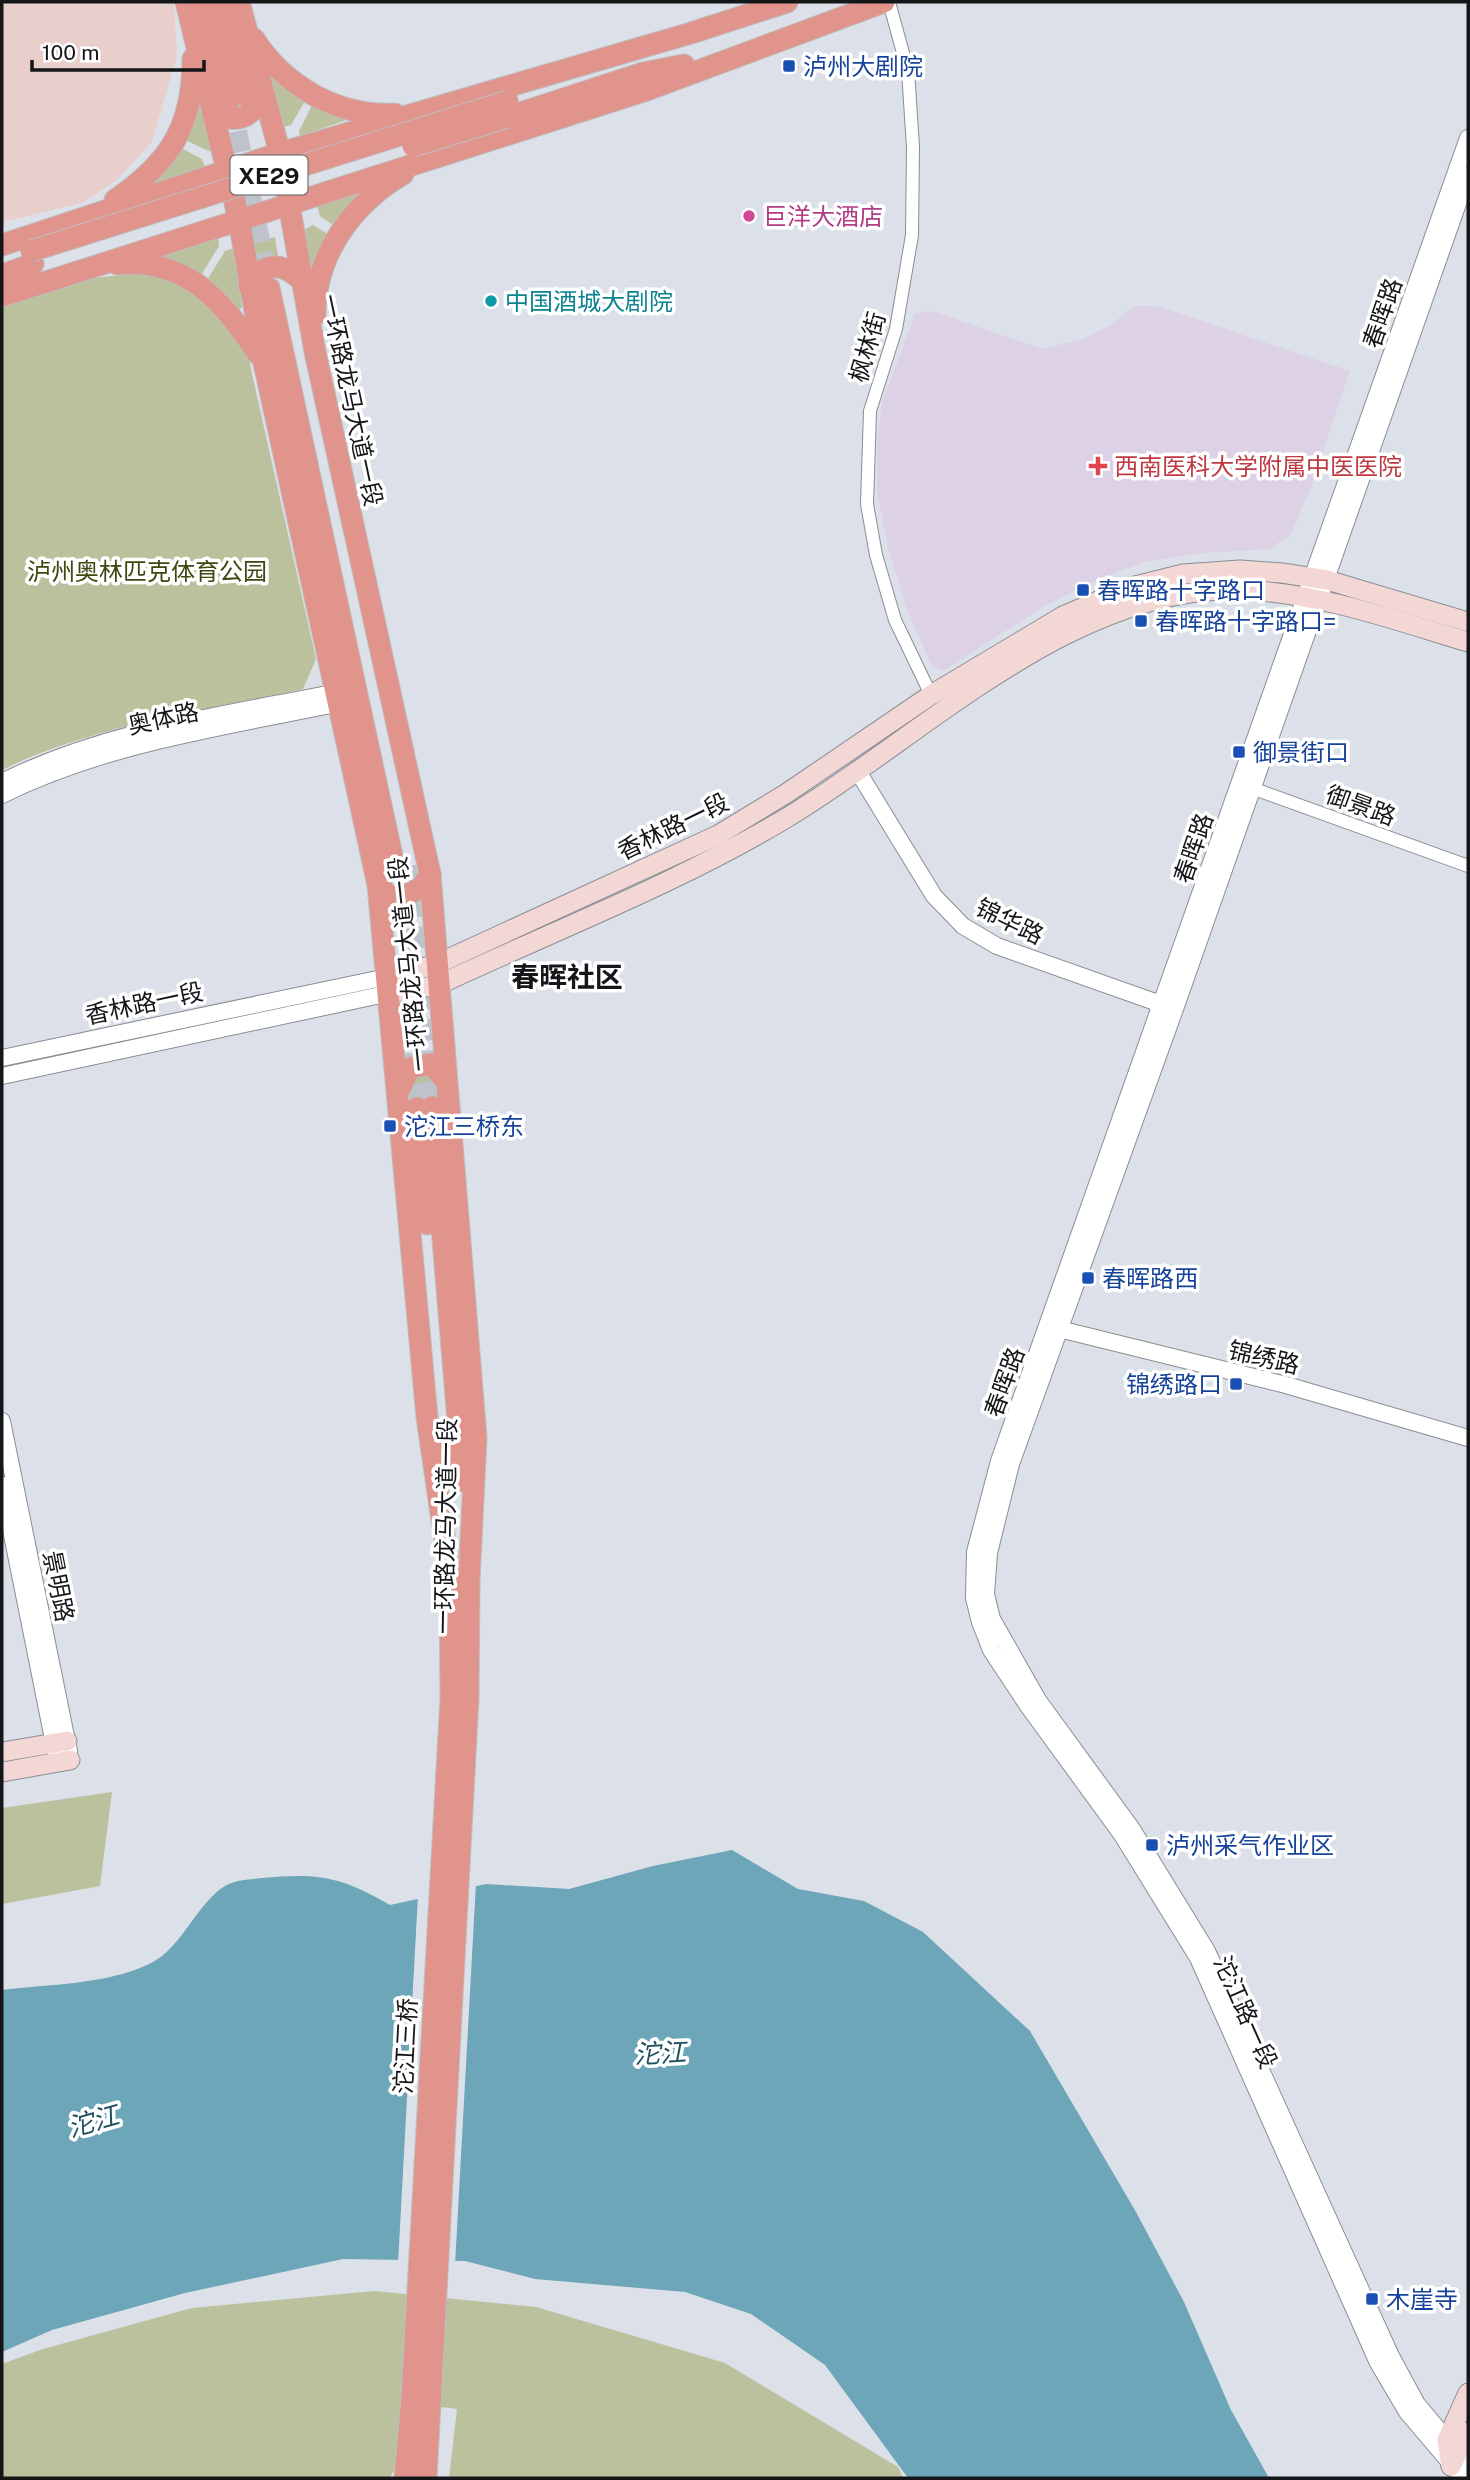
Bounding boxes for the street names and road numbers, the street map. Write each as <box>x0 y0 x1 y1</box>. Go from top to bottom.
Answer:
road number: XE29 <box>230 156 308 194</box>
street label: 春晖路 <box>1357 274 1407 352</box>
street label: 一环路龙马大道一段 <box>316 291 388 509</box>
street label: 枫林街 <box>844 309 890 385</box>
street label: 奥体路 <box>125 697 201 739</box>
street label: 御景路 <box>1322 780 1400 830</box>
street label: 香林路一段 <box>613 787 733 865</box>
street label: 春晖路 <box>1168 809 1218 887</box>
street label: 一环路龙马大道一段 <box>383 855 433 1073</box>
street label: 锦华路 <box>972 893 1048 949</box>
street label: 香林路一段 <box>82 977 206 1029</box>
street label: 锦绣路 <box>1226 1335 1302 1379</box>
street label: 春晖路 <box>979 1343 1029 1421</box>
street label: 一环路龙马大道一段 <box>429 1418 461 1634</box>
street label: 景明路 <box>38 1548 80 1624</box>
street label: 沱江路一段 <box>1209 1951 1283 2073</box>
street label: 沱江三桥 <box>389 1997 421 2095</box>

